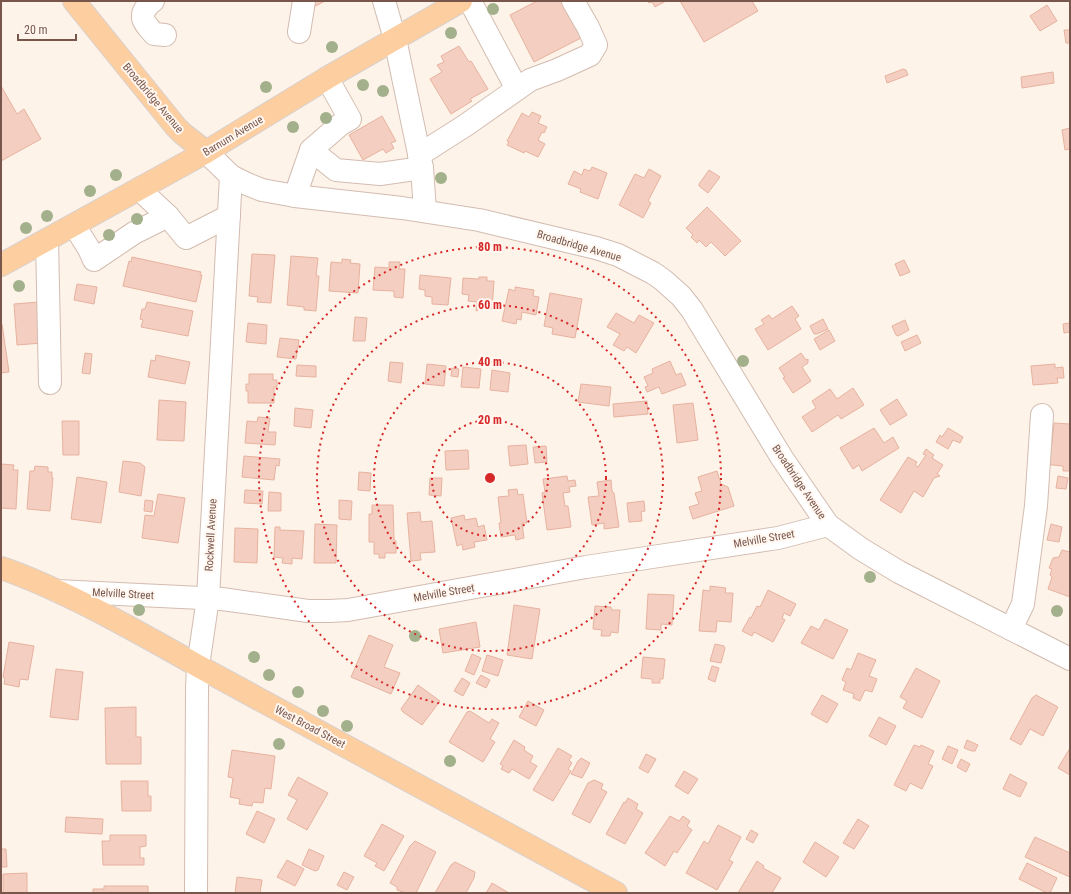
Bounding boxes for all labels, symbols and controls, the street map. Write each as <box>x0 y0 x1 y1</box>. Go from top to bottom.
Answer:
scale bar <box>18 16 76 42</box>
text: 20 m <box>24 23 48 37</box>
street label: Broadbridge Avenue <box>120 60 186 136</box>
street label: Barnum Avenue <box>201 113 265 159</box>
street label: Broadbridge Avenue <box>535 228 623 264</box>
text: 80 m <box>478 240 502 254</box>
text: 60 m <box>478 298 502 312</box>
text: 40 m <box>478 355 502 369</box>
text: 20 m <box>478 413 502 427</box>
street label: Broadbridge Avenue <box>769 442 829 522</box>
centre of rings <box>483 471 497 485</box>
street label: Rockwell Avenue <box>203 498 219 572</box>
street label: Melville Street <box>732 527 796 551</box>
street label: Melville Street <box>412 581 476 605</box>
street label: Melville Street <box>92 586 154 602</box>
street label: West Broad Street <box>273 703 347 751</box>

